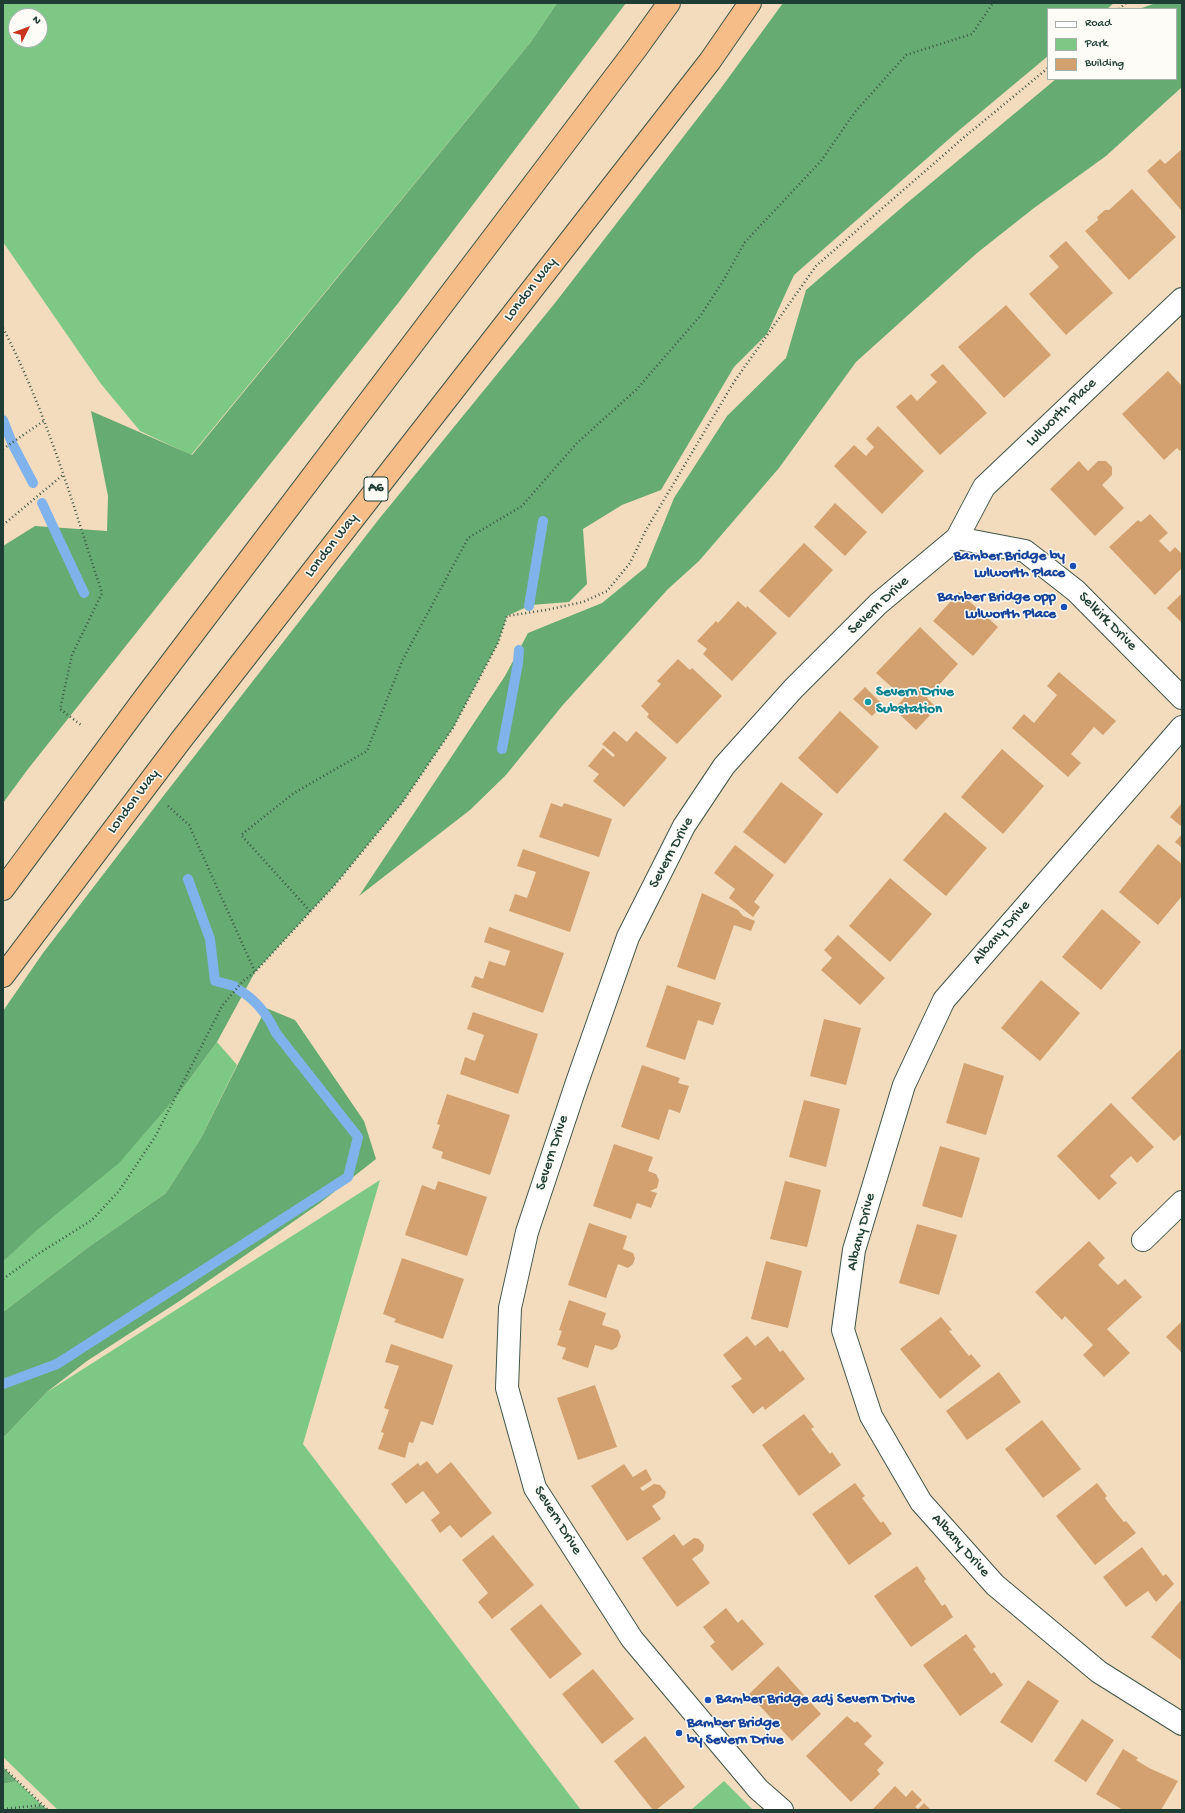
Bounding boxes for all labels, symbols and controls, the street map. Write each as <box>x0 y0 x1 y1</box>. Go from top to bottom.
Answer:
north arrow <box>8 8 48 48</box>
legend <box>1047 8 1177 80</box>
text: N <box>29 14 43 27</box>
text: Road <box>1085 17 1111 31</box>
text: Park <box>1085 37 1108 51</box>
text: Building <box>1085 57 1124 71</box>
street label: London Way <box>500 254 562 326</box>
street label: Lulworth Place <box>1023 375 1101 451</box>
road number: A6 <box>364 477 388 501</box>
street label: London Way <box>301 510 363 582</box>
place label: Bamber Bridge by Lulworth Place <box>954 548 1065 583</box>
marker: Bamber Bridge by Lulworth Place <box>1068 561 1078 571</box>
street label: Severn Drive <box>844 573 914 639</box>
place label: Bamber Bridge opp Lulworth Place <box>937 589 1056 624</box>
street label: Selkirk Drive <box>1074 589 1140 655</box>
marker: Bamber Bridge opp Lulworth Place <box>1059 602 1069 612</box>
place label: Severn Drive Substation <box>876 684 954 719</box>
marker: Severn Drive Substation <box>863 697 873 707</box>
street label: London Way <box>104 766 164 838</box>
street label: Severn Drive <box>646 814 698 892</box>
street label: Albany Drive <box>969 897 1035 969</box>
street label: Severn Drive <box>532 1113 574 1193</box>
street label: Albany Drive <box>844 1191 880 1273</box>
street label: Severn Drive <box>529 1483 585 1559</box>
street label: Albany Drive <box>927 1511 993 1581</box>
place label: Bamber Bridge adj Severn Drive <box>716 1691 915 1709</box>
marker: Bamber Bridge adj Severn Drive <box>703 1695 713 1705</box>
place label: Bamber Bridge by Severn Drive <box>687 1715 784 1750</box>
marker: Bamber Bridge by Severn Drive <box>674 1728 684 1738</box>

